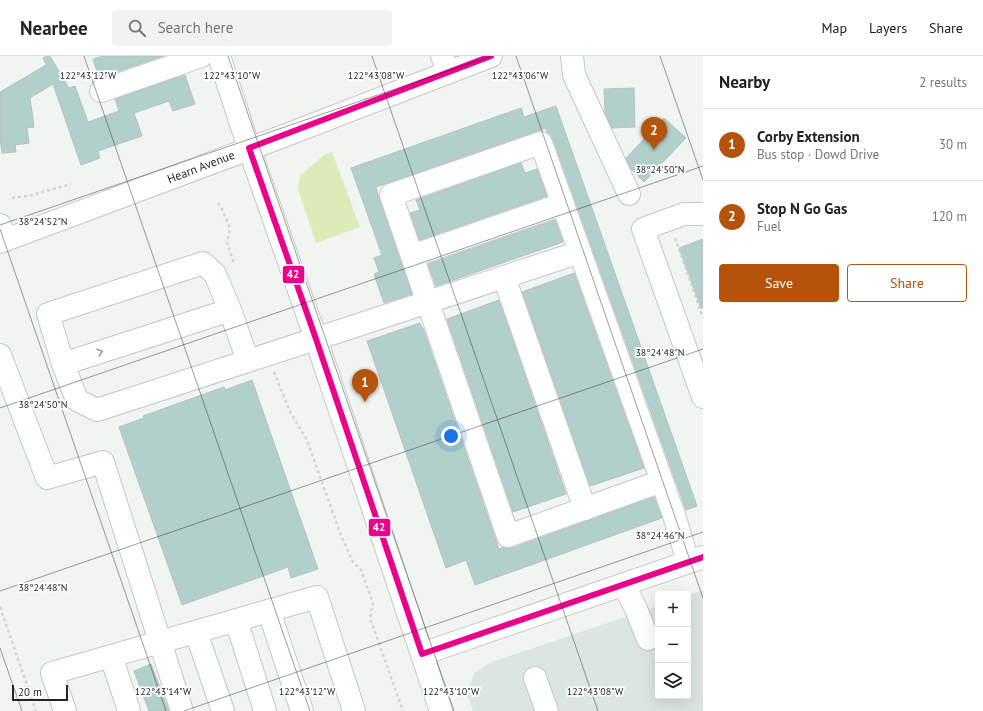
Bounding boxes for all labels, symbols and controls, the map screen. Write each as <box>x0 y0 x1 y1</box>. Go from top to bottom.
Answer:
search box <box>112 10 392 46</box>
text: Nearbee <box>20 16 88 40</box>
icon: search <box>126 17 148 39</box>
text: Search here <box>158 18 233 37</box>
text: Map <box>821 19 847 37</box>
text: Layers <box>869 19 907 37</box>
text: Share <box>929 19 963 37</box>
text: 122°43'12"W <box>60 69 117 82</box>
text: 122°43'10"W <box>204 69 261 82</box>
text: 122°43'08"W <box>348 69 405 82</box>
text: 122°43'06"W <box>492 69 549 82</box>
text: Nearby <box>719 71 770 93</box>
text: 2 results <box>919 74 967 91</box>
pin: 2 <box>641 117 667 150</box>
text: Corby Extension <box>757 127 860 146</box>
text: 1 <box>728 136 736 153</box>
text: 30 m <box>939 136 967 153</box>
text: Bus stop · Dowd Drive <box>757 146 879 163</box>
street label: Hearn Avenue <box>165 147 237 186</box>
text: 38°24'50"N <box>635 163 685 176</box>
text: Stop N Go Gas <box>757 199 847 218</box>
text: 2 <box>728 208 736 225</box>
text: 120 m <box>932 208 967 225</box>
text: 38°24'52"N <box>18 215 68 228</box>
text: Fuel <box>757 218 781 235</box>
button: Save <box>719 264 839 302</box>
button: Share <box>847 264 967 302</box>
line badge: 42 <box>282 265 305 284</box>
text: 42 <box>287 267 299 281</box>
text: 38°24'48"N <box>635 346 685 359</box>
one-way arrow <box>97 348 104 357</box>
pin: 1 <box>352 369 378 402</box>
text: 38°24'50"N <box>18 398 68 411</box>
your location <box>441 426 461 446</box>
line badge: 42 <box>368 518 391 537</box>
text: 42 <box>373 520 385 534</box>
text: 38°24'46"N <box>635 529 685 542</box>
text: 38°24'48"N <box>18 581 68 594</box>
map controls <box>655 591 691 699</box>
button: + <box>655 591 691 627</box>
button: − <box>655 627 691 663</box>
button: layers <box>655 663 691 699</box>
scale bar <box>12 683 68 702</box>
text: 20 m <box>18 685 42 699</box>
text: 122°43'14"W <box>135 685 192 698</box>
text: 122°43'12"W <box>279 685 336 698</box>
text: 122°43'10"W <box>423 685 480 698</box>
text: 122°43'08"W <box>567 685 624 698</box>

